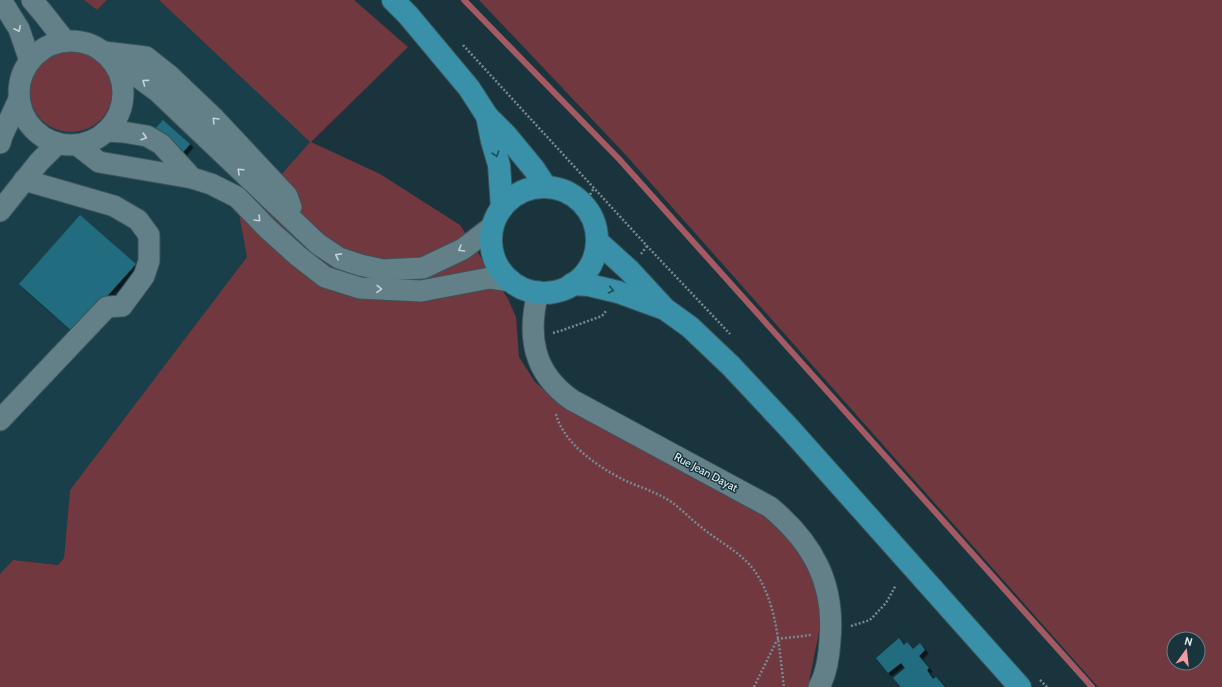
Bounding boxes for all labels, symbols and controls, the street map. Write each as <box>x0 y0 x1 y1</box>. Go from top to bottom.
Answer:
one-way arrow <box>13 25 21 32</box>
one-way arrow <box>143 80 150 87</box>
one-way arrow <box>213 117 220 125</box>
one-way arrow <box>140 132 147 141</box>
one-way arrow <box>491 150 500 157</box>
one-way arrow <box>238 169 245 176</box>
one-way arrow <box>253 214 261 222</box>
one-way arrow <box>458 245 465 252</box>
one-way arrow <box>335 254 342 261</box>
one-way arrow <box>376 284 382 293</box>
one-way arrow <box>608 286 614 294</box>
street label: Rue Jean Dayat <box>672 449 740 495</box>
north arrow <box>1166 631 1206 671</box>
text: N <box>1183 634 1194 649</box>

